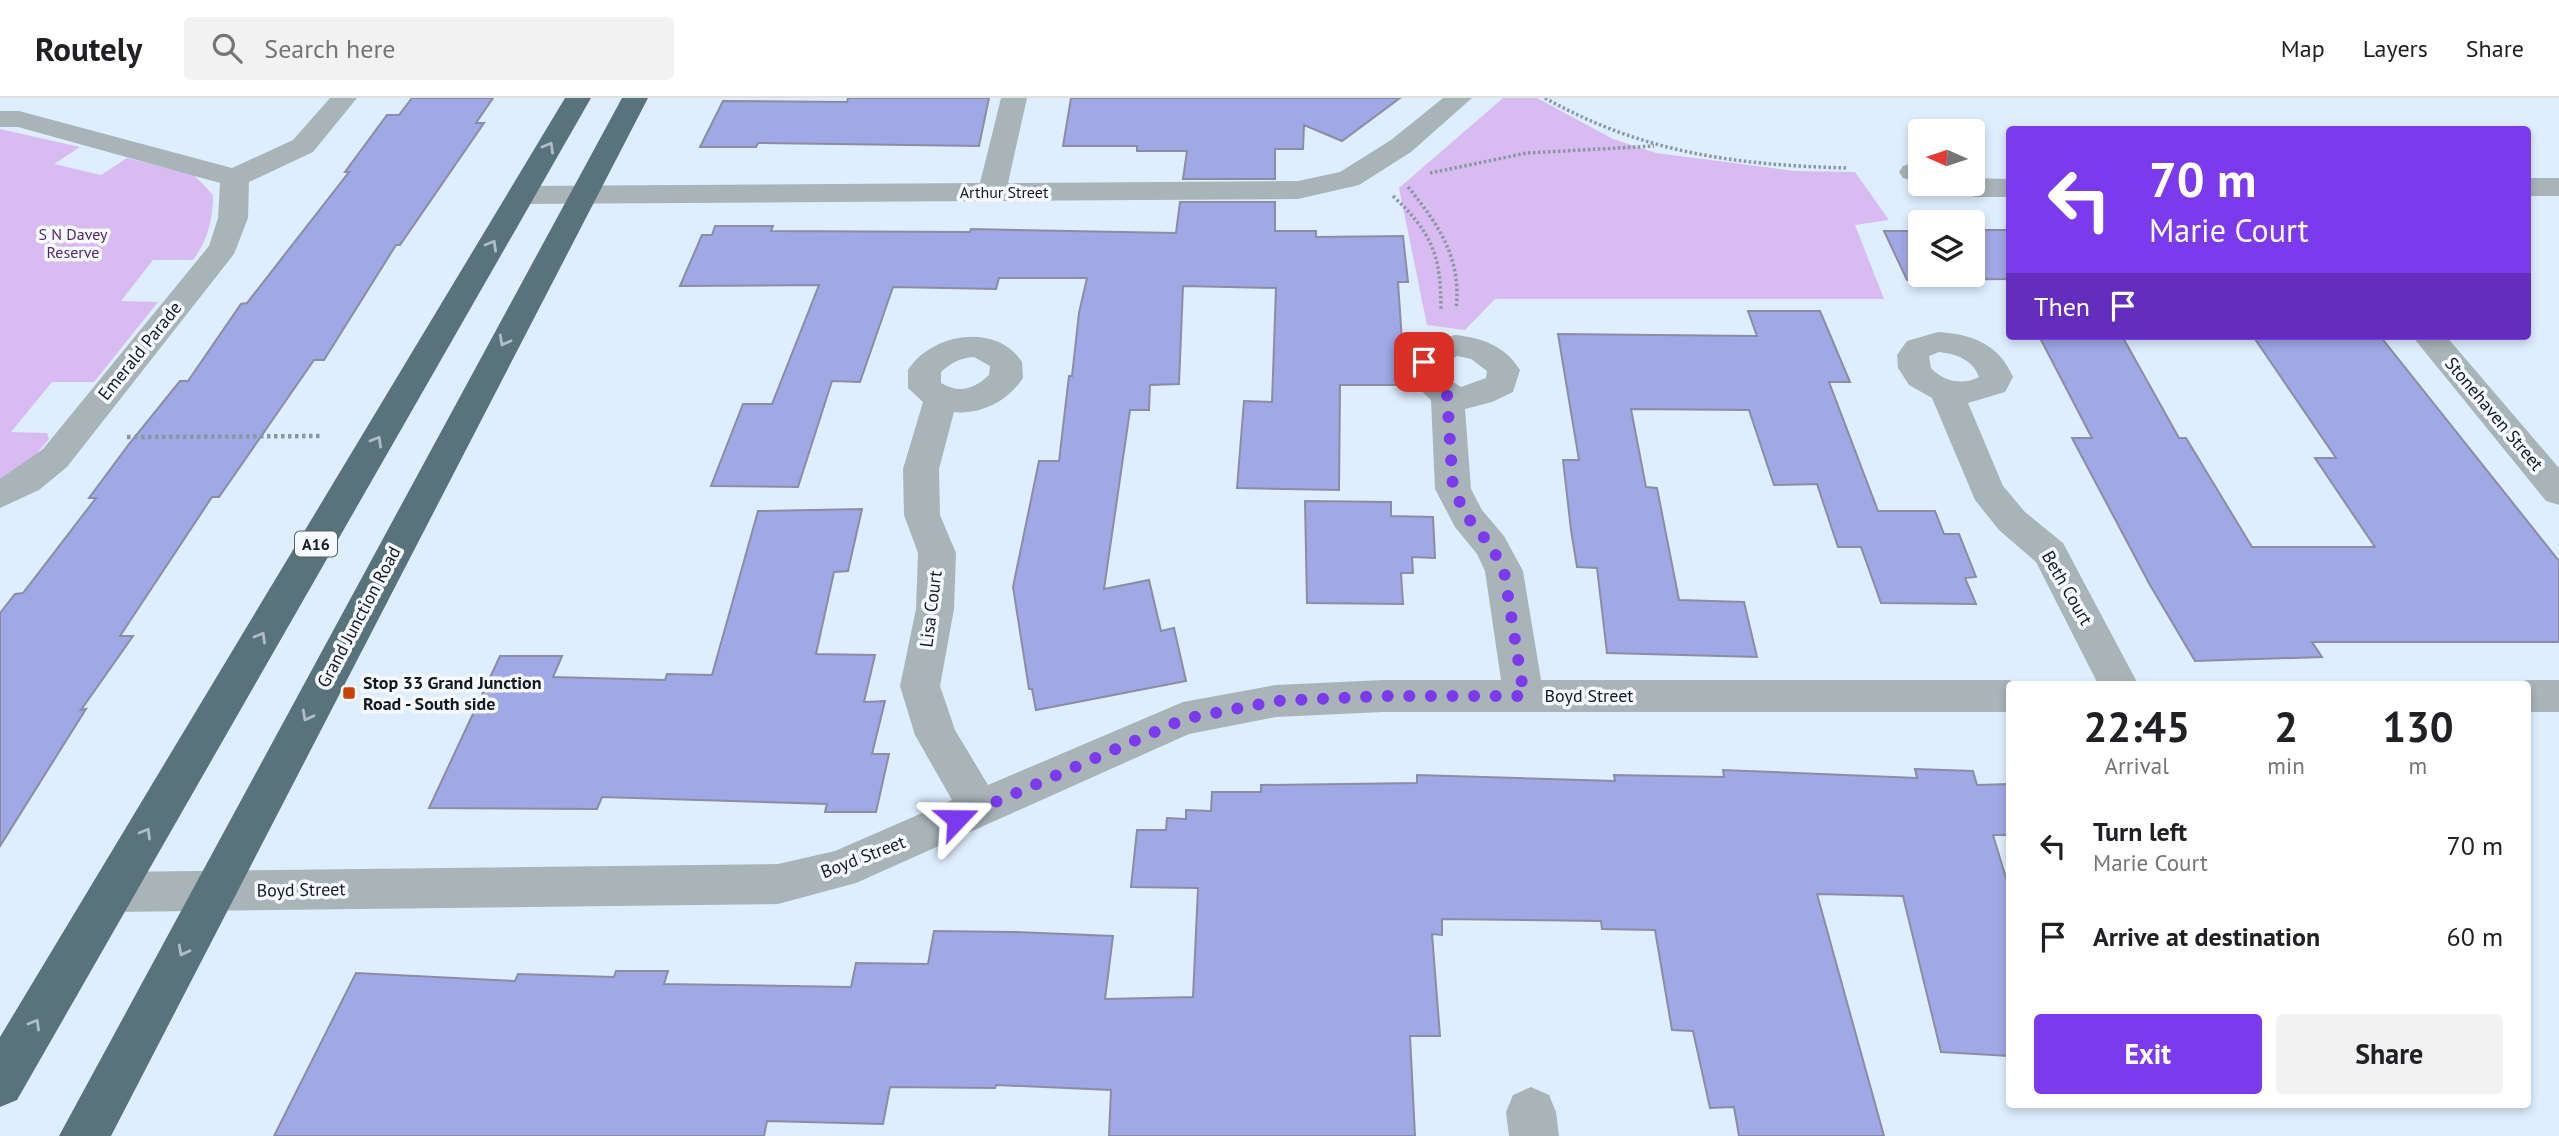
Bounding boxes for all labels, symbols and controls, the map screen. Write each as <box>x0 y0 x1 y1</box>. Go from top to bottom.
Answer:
search box <box>184 17 674 80</box>
text: Routely <box>35 27 142 70</box>
icon: search <box>208 29 246 67</box>
text: Search here <box>264 32 395 65</box>
text: Map <box>2281 33 2325 64</box>
text: Layers <box>2363 33 2428 64</box>
text: Share <box>2466 33 2524 64</box>
north arrow <box>1908 119 1984 196</box>
map controls <box>1908 119 1985 287</box>
one-way arrow <box>541 141 554 154</box>
text: 70 m <box>2149 147 2256 211</box>
icon: left <box>2034 154 2125 245</box>
street label: Arthur Street <box>960 182 1049 202</box>
text: Marie Court <box>2149 209 2309 251</box>
button: layers <box>1908 210 1985 287</box>
park label: S N Davey Reserve <box>39 224 108 262</box>
one-way arrow <box>484 239 497 252</box>
icon: arrive <box>2104 287 2142 325</box>
text: Then <box>2034 290 2090 323</box>
street label: Emerald Parade <box>93 297 186 405</box>
pin <box>1394 332 1454 392</box>
one-way arrow <box>499 334 512 347</box>
icon: arrive <box>1405 343 1443 381</box>
street label: Stonehaven Street <box>2440 352 2549 475</box>
one-way arrow <box>368 436 381 449</box>
road number: A16 <box>295 532 337 556</box>
street label: Grand Junction Road <box>312 542 405 691</box>
street label: Beth Court <box>2037 546 2098 629</box>
street label: Lisa Court <box>914 569 947 649</box>
one-way arrow <box>253 632 266 645</box>
place label: Stop 33 Grand Junction Road - South side <box>363 671 542 715</box>
street label: Boyd Street <box>1545 684 1633 707</box>
marker: Stop 33 Grand Junction Road - South side <box>341 685 357 701</box>
text: 22:45 <box>2083 699 2190 754</box>
text: 2 <box>2274 699 2298 754</box>
text: 130 <box>2382 699 2454 754</box>
one-way arrow <box>302 709 315 722</box>
text: Arrival <box>2104 751 2169 780</box>
text: min <box>2267 751 2305 780</box>
text: m <box>2409 751 2427 780</box>
position arrow <box>920 782 994 856</box>
text: Turn left <box>2093 815 2187 848</box>
icon: left <box>2034 827 2072 865</box>
one-way arrow <box>138 828 151 841</box>
text: 70 m <box>2447 829 2503 862</box>
street label: Boyd Street <box>817 830 908 883</box>
text: Marie Court <box>2093 848 2208 877</box>
street label: Boyd Street <box>256 877 346 902</box>
icon: arrive <box>2034 918 2072 956</box>
text: Arrive at destination <box>2093 920 2320 953</box>
text: 60 m <box>2447 920 2503 953</box>
one-way arrow <box>178 944 191 956</box>
button: Exit <box>2034 1014 2262 1094</box>
button: Share <box>2276 1014 2503 1094</box>
one-way arrow <box>26 1018 39 1031</box>

